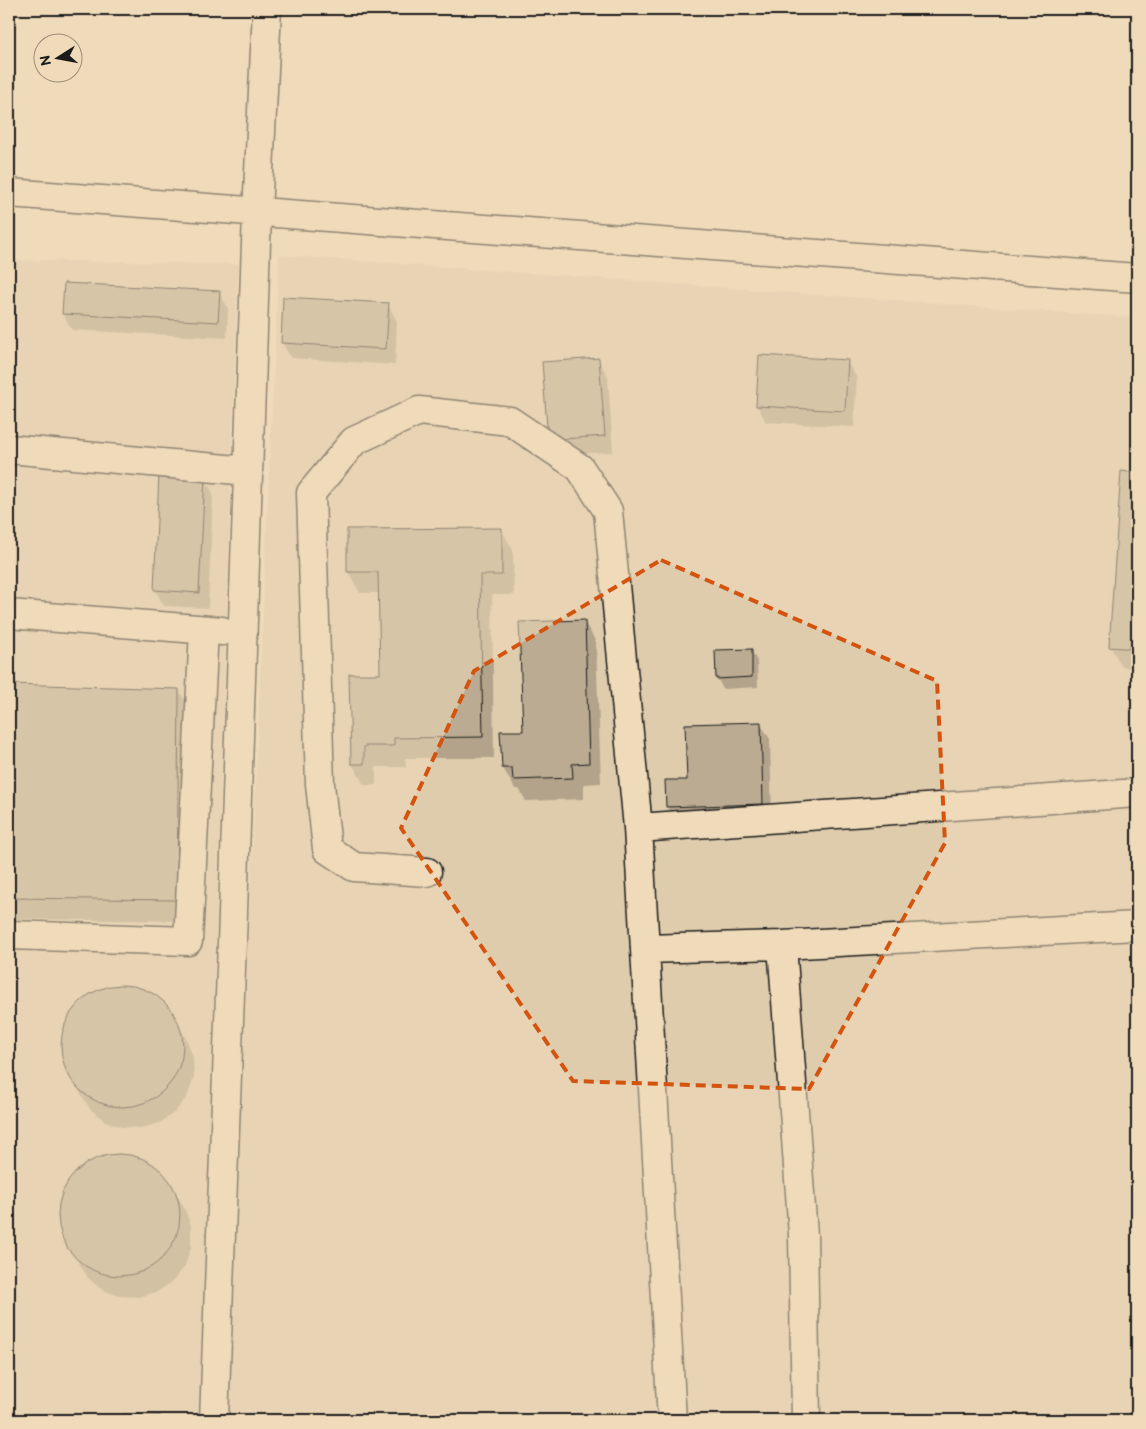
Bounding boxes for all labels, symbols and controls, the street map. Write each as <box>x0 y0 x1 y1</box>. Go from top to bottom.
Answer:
north arrow <box>32 32 82 82</box>
text: N <box>36 54 55 67</box>

